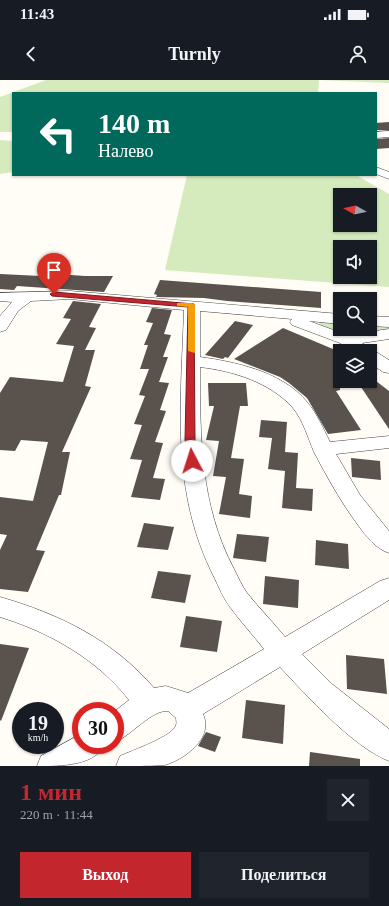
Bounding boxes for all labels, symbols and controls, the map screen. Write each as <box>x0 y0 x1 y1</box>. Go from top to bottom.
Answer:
text: 11:43 <box>20 6 54 22</box>
icon: back <box>20 43 42 65</box>
icon: person <box>347 43 369 65</box>
text: Turnly <box>168 44 221 64</box>
icon: left <box>32 108 84 160</box>
text: 140 m <box>98 108 170 139</box>
text: Налево <box>98 141 154 161</box>
north arrow <box>333 188 377 232</box>
map controls <box>333 188 377 388</box>
button: sound <box>333 240 377 284</box>
pin <box>37 253 71 294</box>
icon: arrive <box>43 259 65 281</box>
button: search <box>333 292 377 336</box>
button: layers <box>333 344 377 388</box>
position arrow <box>171 440 213 482</box>
speed limit sign: 30 <box>72 702 124 754</box>
text: 19 <box>28 712 48 734</box>
text: km/h <box>28 732 48 743</box>
text: 1 мин <box>20 779 82 805</box>
button: close <box>327 779 369 821</box>
text: 220 m · 11:44 <box>20 807 93 822</box>
button: Выход <box>20 852 191 898</box>
button: Поделиться <box>199 852 369 898</box>

